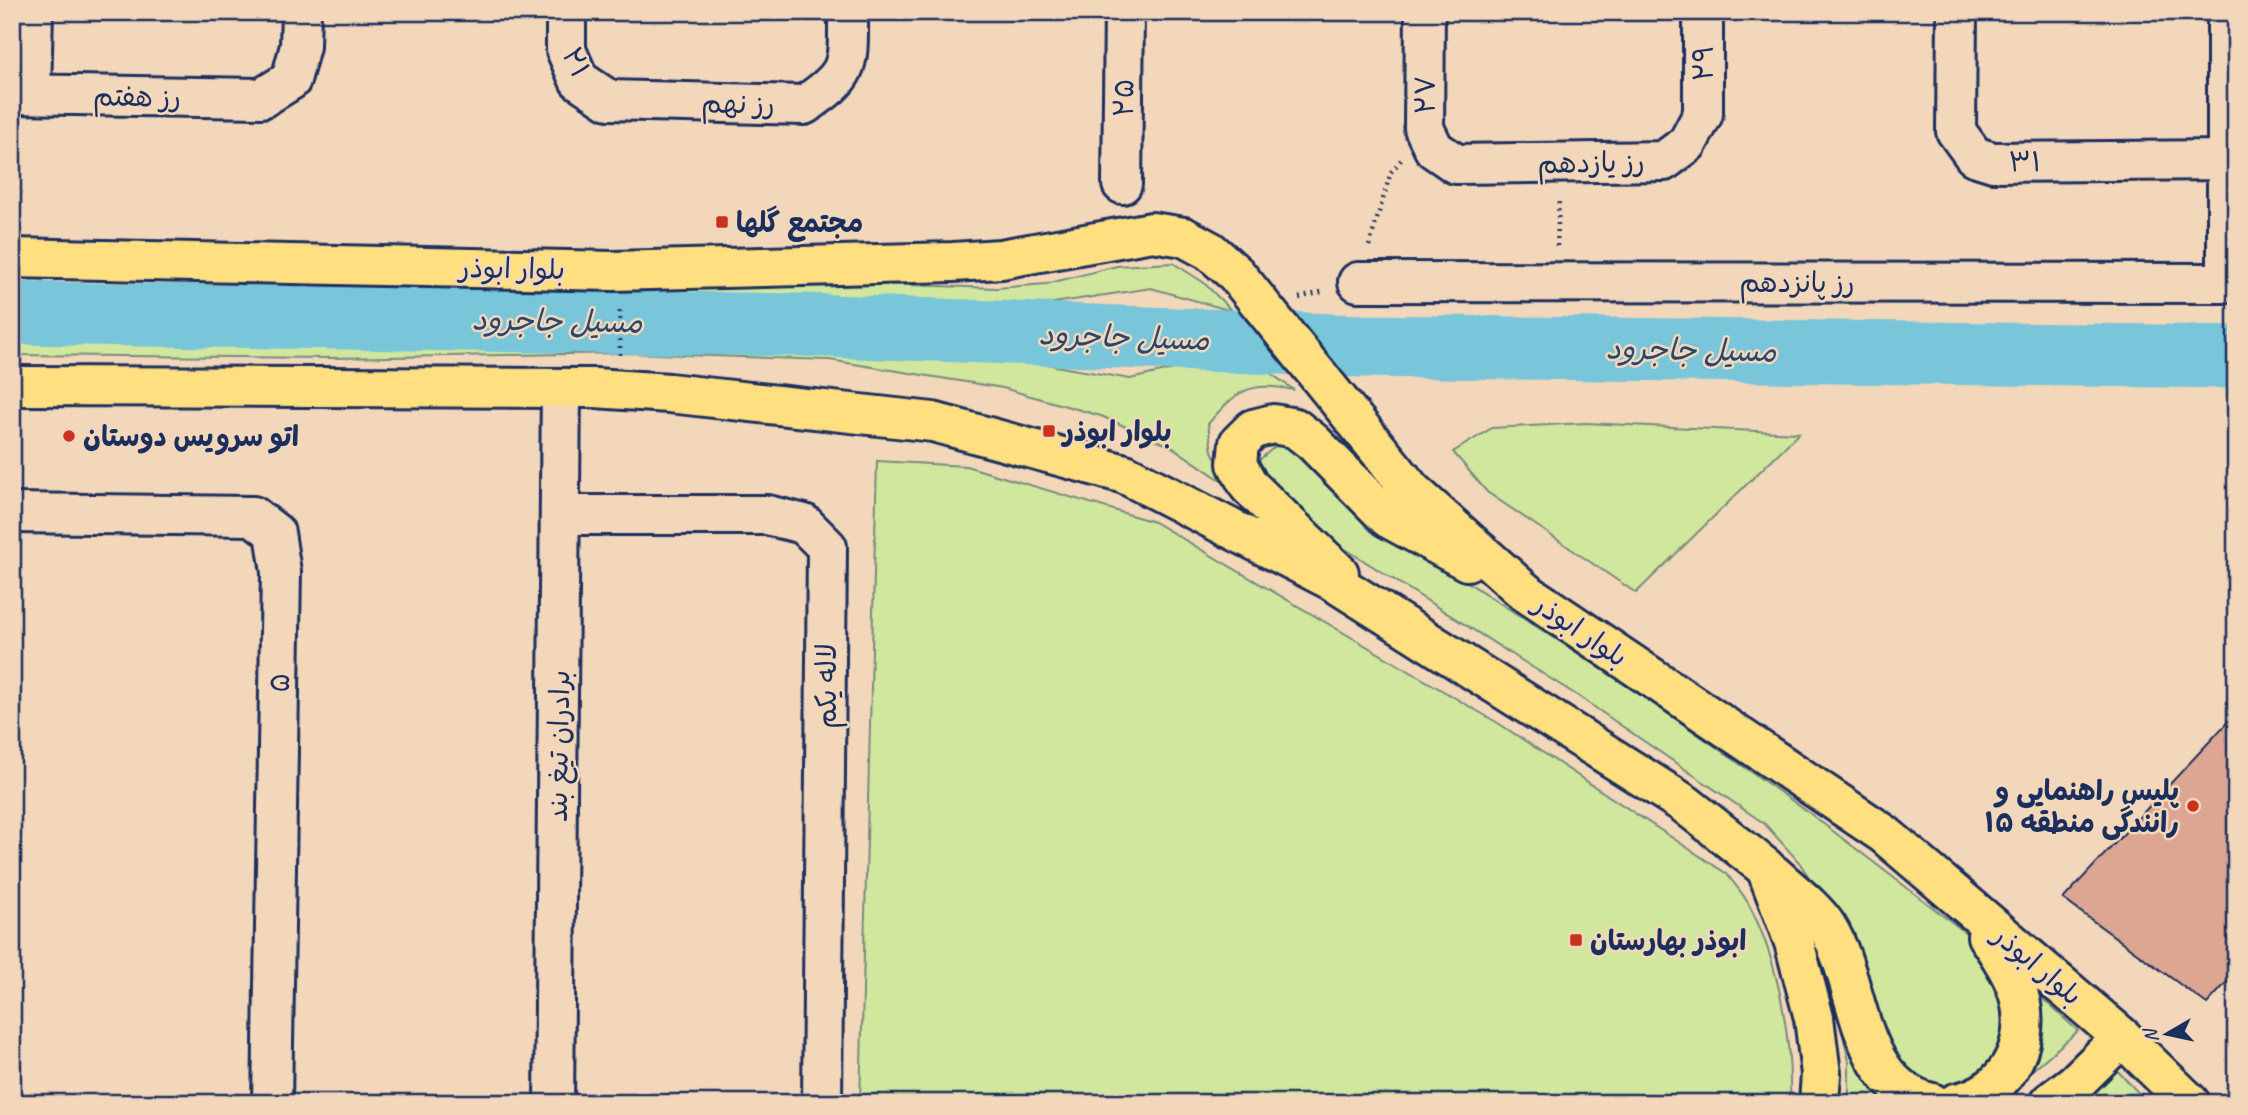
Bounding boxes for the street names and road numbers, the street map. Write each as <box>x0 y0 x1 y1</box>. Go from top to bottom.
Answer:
street label: ۲۱ <box>555 42 599 83</box>
street label: ۲۹ <box>1686 45 1721 81</box>
street label: ۲۷ <box>1408 76 1443 114</box>
street label: رز هفتم <box>93 78 181 119</box>
street label: ۲۵ <box>1106 79 1141 117</box>
street label: رز نهم <box>701 85 775 126</box>
street label: رز یازدهم <box>1537 144 1645 185</box>
street label: ۳۱ <box>2008 144 2042 179</box>
street label: بلوار ابوذر <box>457 250 565 287</box>
street label: رز پانزدهم <box>1739 265 1855 304</box>
street label: بلوار ابوذر <box>1525 585 1634 675</box>
street label: لاله یکم <box>809 643 848 729</box>
street label: برادران تیغ بند <box>540 670 579 822</box>
street label: ۵ <box>262 673 297 693</box>
street label: بلوار ابوذر <box>1984 917 2090 1013</box>

